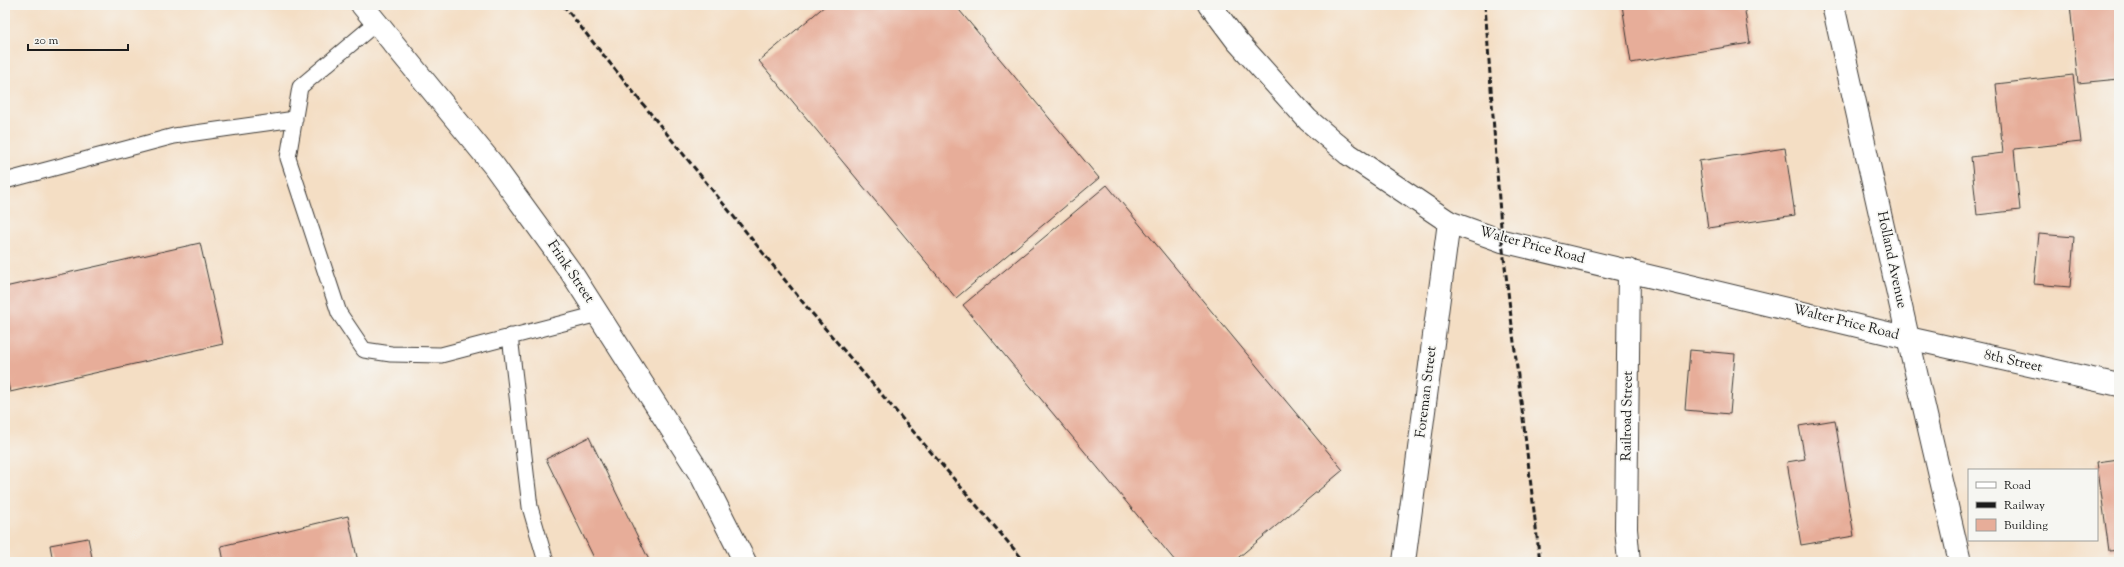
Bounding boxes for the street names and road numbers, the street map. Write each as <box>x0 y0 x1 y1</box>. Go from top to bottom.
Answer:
street label: Holland Avenue <box>1871 210 1911 310</box>
street label: Walter Price Road <box>1477 222 1587 270</box>
street label: Frink Street <box>542 237 598 308</box>
street label: Walter Price Road <box>1791 300 1901 346</box>
street label: Foreman Street <box>1411 345 1443 439</box>
street label: 8th Street <box>1982 346 2044 378</box>
street label: Railroad Street <box>1617 370 1639 461</box>

